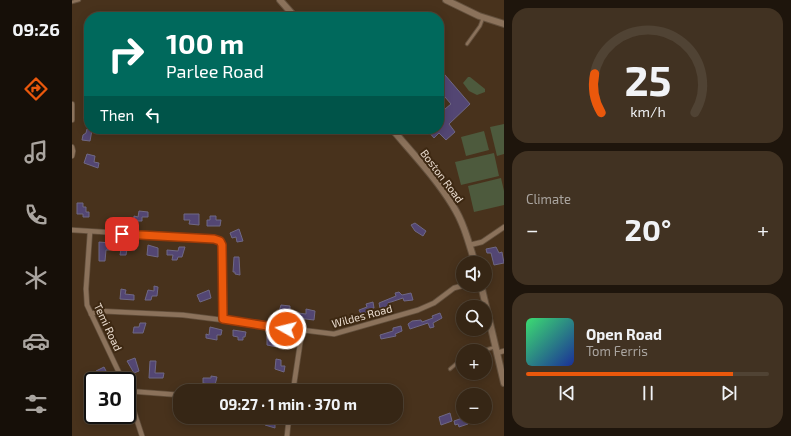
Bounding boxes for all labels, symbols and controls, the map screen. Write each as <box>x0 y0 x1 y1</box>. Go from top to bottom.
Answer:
text: 09:26 <box>12 18 60 40</box>
text: 100 m <box>166 26 244 60</box>
icon: right <box>100 28 152 80</box>
text: 25 <box>624 54 671 104</box>
text: Parlee Road <box>166 60 264 82</box>
icon: directions <box>22 75 50 103</box>
text: km/h <box>630 103 665 120</box>
icon: left <box>142 104 164 126</box>
text: Then <box>100 106 134 124</box>
icon: music <box>22 138 50 166</box>
street label: Boston Road <box>418 147 467 205</box>
text: Climate <box>526 191 571 207</box>
icon: phone <box>22 201 50 229</box>
text: 20° <box>625 211 671 247</box>
text: − <box>526 216 539 242</box>
text: + <box>757 216 769 242</box>
pin <box>105 217 139 251</box>
icon: arrive <box>111 223 133 245</box>
map controls <box>456 256 492 424</box>
button: sound <box>456 256 492 292</box>
icon: climate <box>22 264 50 292</box>
button: search <box>456 300 492 336</box>
street label: Temi Road <box>92 301 125 353</box>
street label: Wildes Road <box>330 301 394 330</box>
position arrow <box>265 308 307 350</box>
text: Open Road <box>586 325 662 343</box>
icon: car <box>22 327 50 355</box>
text: Tom Ferris <box>586 343 648 359</box>
button: + <box>456 344 492 380</box>
speed limit sign: 30 <box>84 372 136 424</box>
icon: previous <box>556 382 578 404</box>
icon: pause <box>637 382 659 404</box>
icon: next <box>718 382 740 404</box>
button: − <box>456 388 492 424</box>
icon: filters <box>22 390 50 418</box>
text: 09:27 · 1 min · 370 m <box>219 395 357 413</box>

